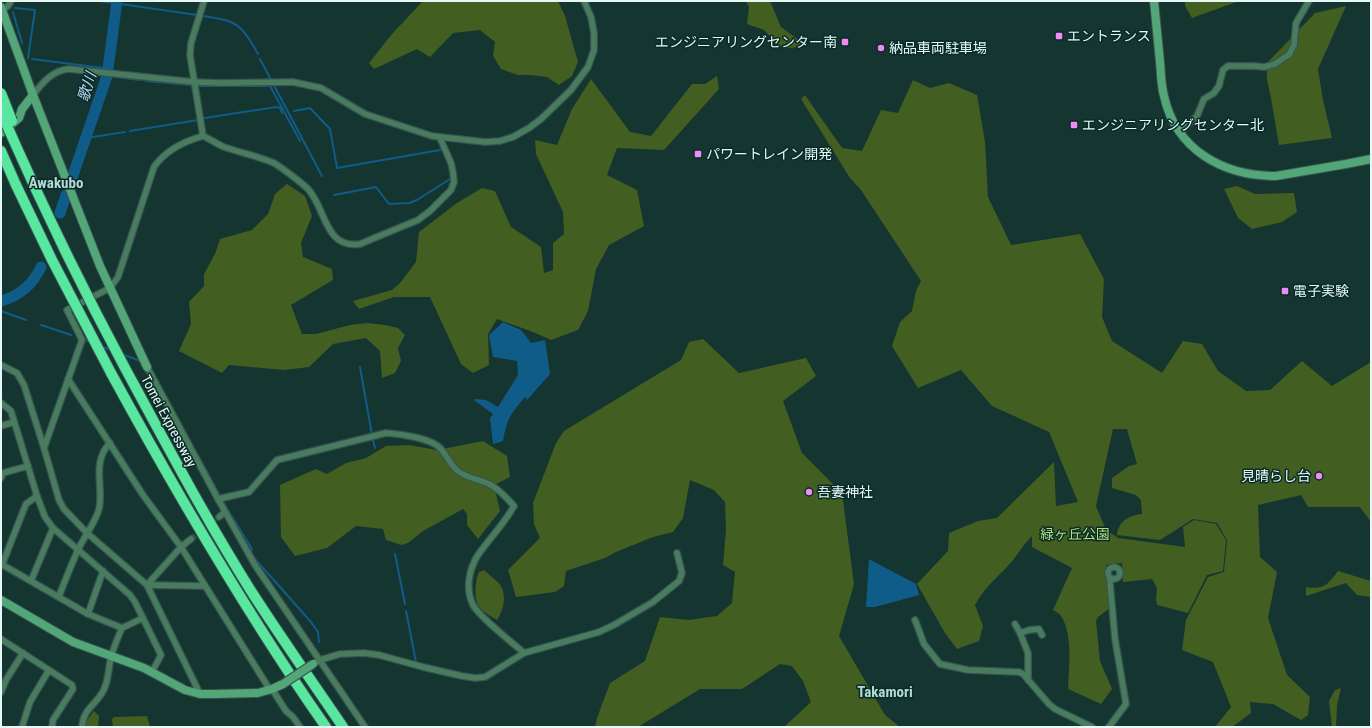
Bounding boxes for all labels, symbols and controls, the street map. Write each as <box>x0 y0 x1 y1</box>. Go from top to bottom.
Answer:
place label: エントランス <box>1067 28 1151 44</box>
marker: エントランス <box>1054 31 1064 41</box>
place label: エンジニアリングセンター南 <box>655 34 837 50</box>
marker: エンジニアリングセンター南 <box>840 37 850 47</box>
place label: 納品車両駐車場 <box>889 40 987 56</box>
marker: 納品車両駐車場 <box>876 43 886 53</box>
water label: 歌川 <box>74 68 101 104</box>
place label: エンジニアリングセンター北 <box>1082 117 1264 133</box>
marker: エンジニアリングセンター北 <box>1069 120 1079 130</box>
place label: パワートレイン開発 <box>706 146 832 162</box>
marker: パワートレイン開発 <box>693 149 703 159</box>
district label: Awakubo <box>29 174 83 192</box>
place label: 電子実験 <box>1293 283 1349 299</box>
marker: 電子実験 <box>1280 286 1290 296</box>
street label: Tomei Expressway <box>138 372 200 470</box>
place label: 見晴らし台 <box>1241 468 1311 484</box>
marker: 見晴らし台 <box>1314 471 1324 481</box>
place label: 吾妻神社 <box>817 484 873 500</box>
marker: 吾妻神社 <box>804 487 814 497</box>
park label: 緑ヶ丘公園 <box>1040 526 1110 542</box>
district label: Takamori <box>857 683 913 701</box>

